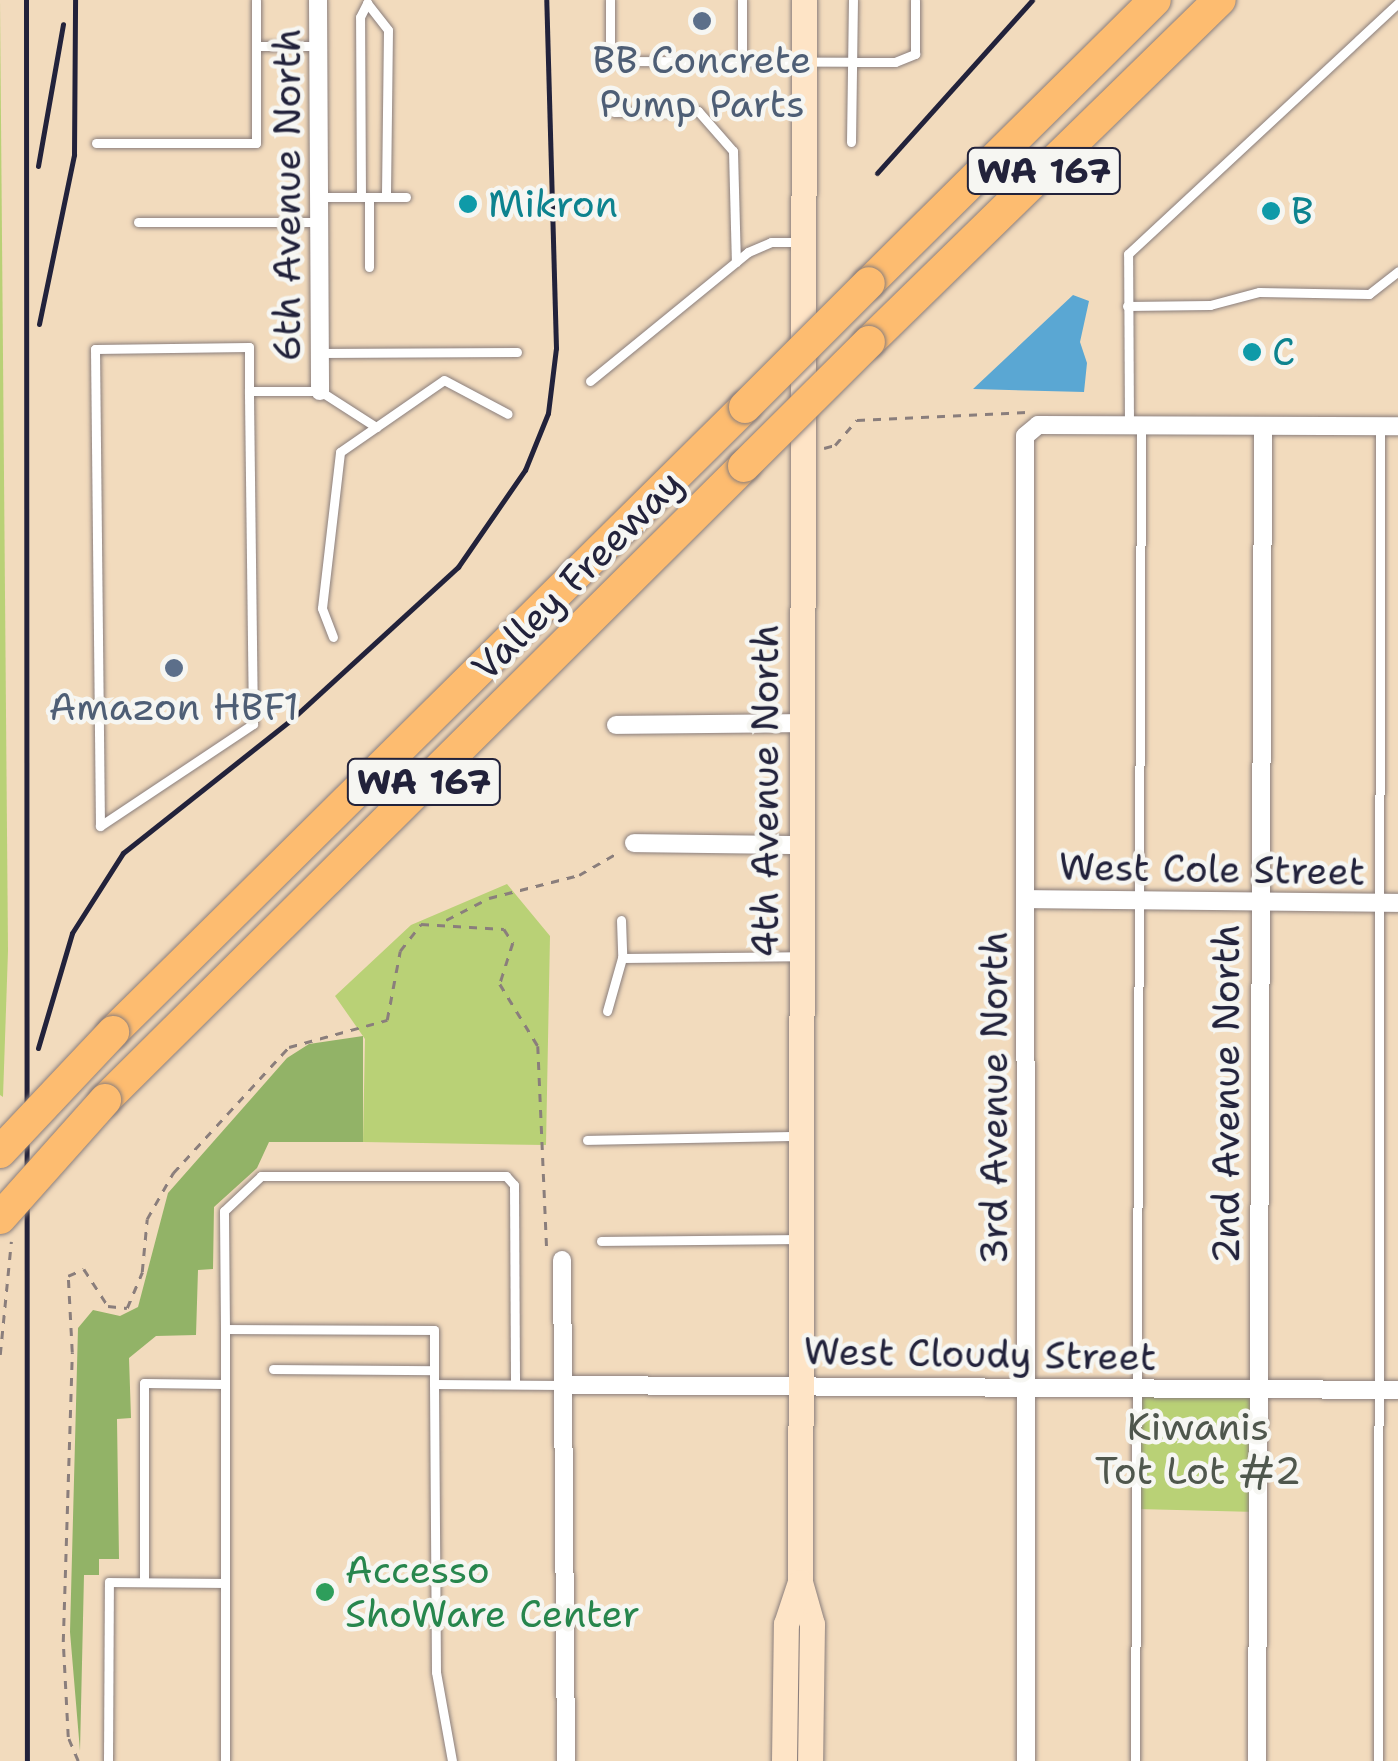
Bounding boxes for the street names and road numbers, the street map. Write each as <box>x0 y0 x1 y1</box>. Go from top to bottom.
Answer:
street label: 6th Avenue North <box>264 28 310 362</box>
road number: WA 167 <box>966 141 1122 201</box>
street label: Valley Freeway <box>462 460 692 690</box>
street label: 4th Avenue North <box>742 624 788 958</box>
road number: WA 167 <box>346 752 502 812</box>
street label: West Cole Street <box>1058 844 1366 894</box>
street label: 2nd Avenue North <box>1203 924 1249 1264</box>
street label: 3rd Avenue North <box>971 931 1017 1265</box>
street label: West Cloudy Street <box>803 1328 1157 1380</box>

